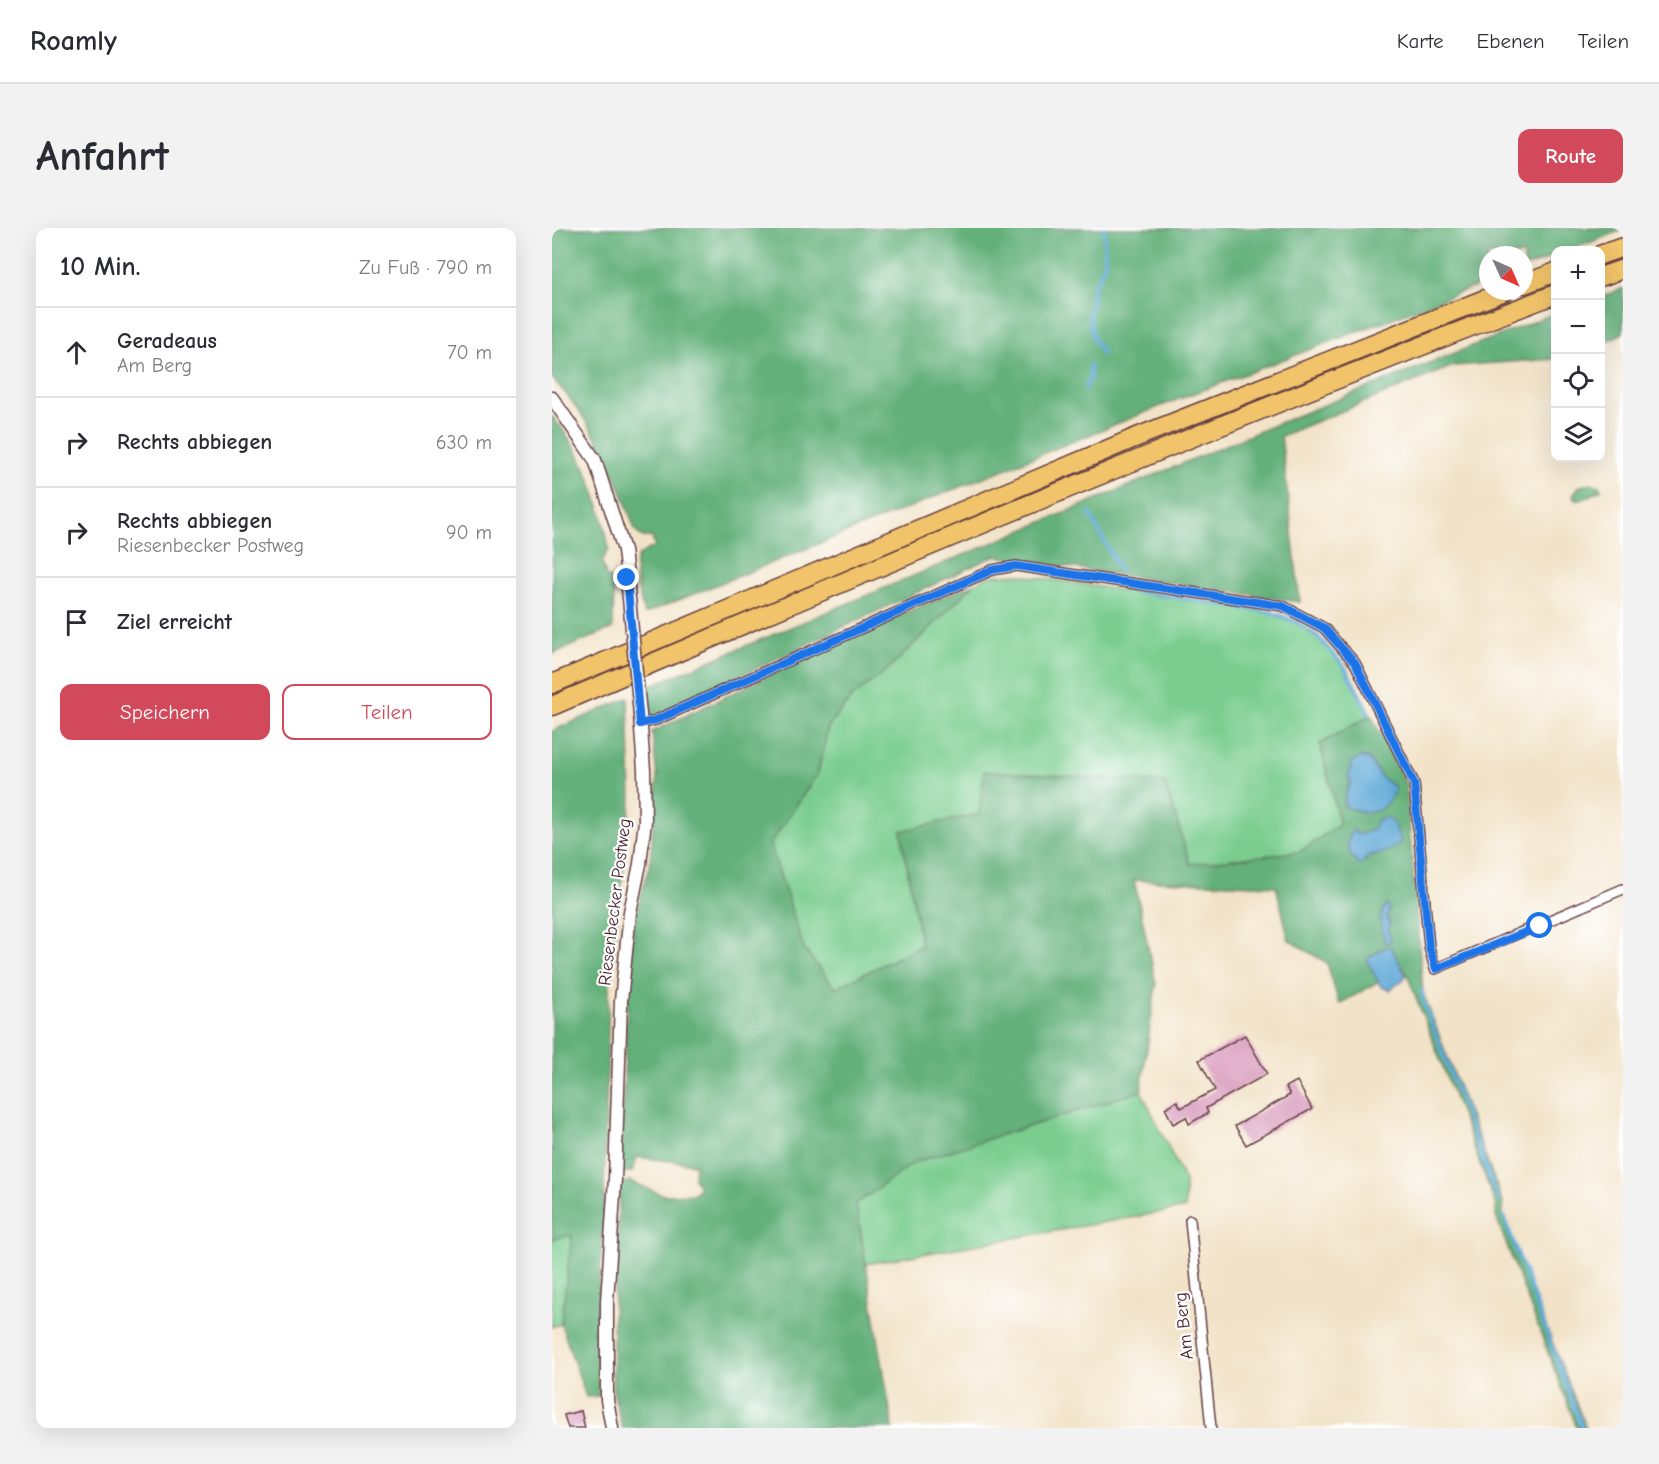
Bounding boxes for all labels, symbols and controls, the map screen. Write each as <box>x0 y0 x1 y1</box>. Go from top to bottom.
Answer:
text: Roamly <box>30 25 117 57</box>
text: Karte <box>1397 29 1444 53</box>
text: Ebenen <box>1477 29 1545 53</box>
text: Teilen <box>1578 29 1629 53</box>
button: Route <box>1518 129 1623 183</box>
text: Anfahrt <box>36 132 169 181</box>
north arrow <box>1479 246 1533 300</box>
map controls <box>1551 246 1605 462</box>
button: + <box>1551 246 1605 300</box>
text: 10 Min. <box>60 252 140 282</box>
text: Zu Fuß · 790 m <box>359 256 492 279</box>
button: − <box>1551 300 1605 354</box>
text: Geradeaus <box>117 328 217 354</box>
icon: ahead <box>60 336 93 369</box>
text: 70 m <box>447 341 492 364</box>
text: Am Berg <box>117 354 192 377</box>
button: locate <box>1551 354 1605 408</box>
button: layers <box>1551 408 1605 462</box>
icon: right <box>60 426 93 459</box>
text: Rechts abbiegen <box>117 429 272 455</box>
text: 630 m <box>436 431 492 454</box>
text: Rechts abbiegen <box>117 508 272 534</box>
icon: right <box>60 516 93 549</box>
text: 90 m <box>446 521 492 544</box>
text: Riesenbecker Postweg <box>117 534 304 557</box>
route end <box>613 564 639 590</box>
icon: arrive <box>60 606 93 639</box>
text: Ziel erreicht <box>117 609 232 635</box>
button: Speichern <box>60 684 270 740</box>
button: Teilen <box>282 684 492 740</box>
street label: Riesenbecker Postweg <box>594 817 636 987</box>
route start <box>1526 912 1552 938</box>
street label: Am Berg <box>1170 1291 1198 1361</box>

